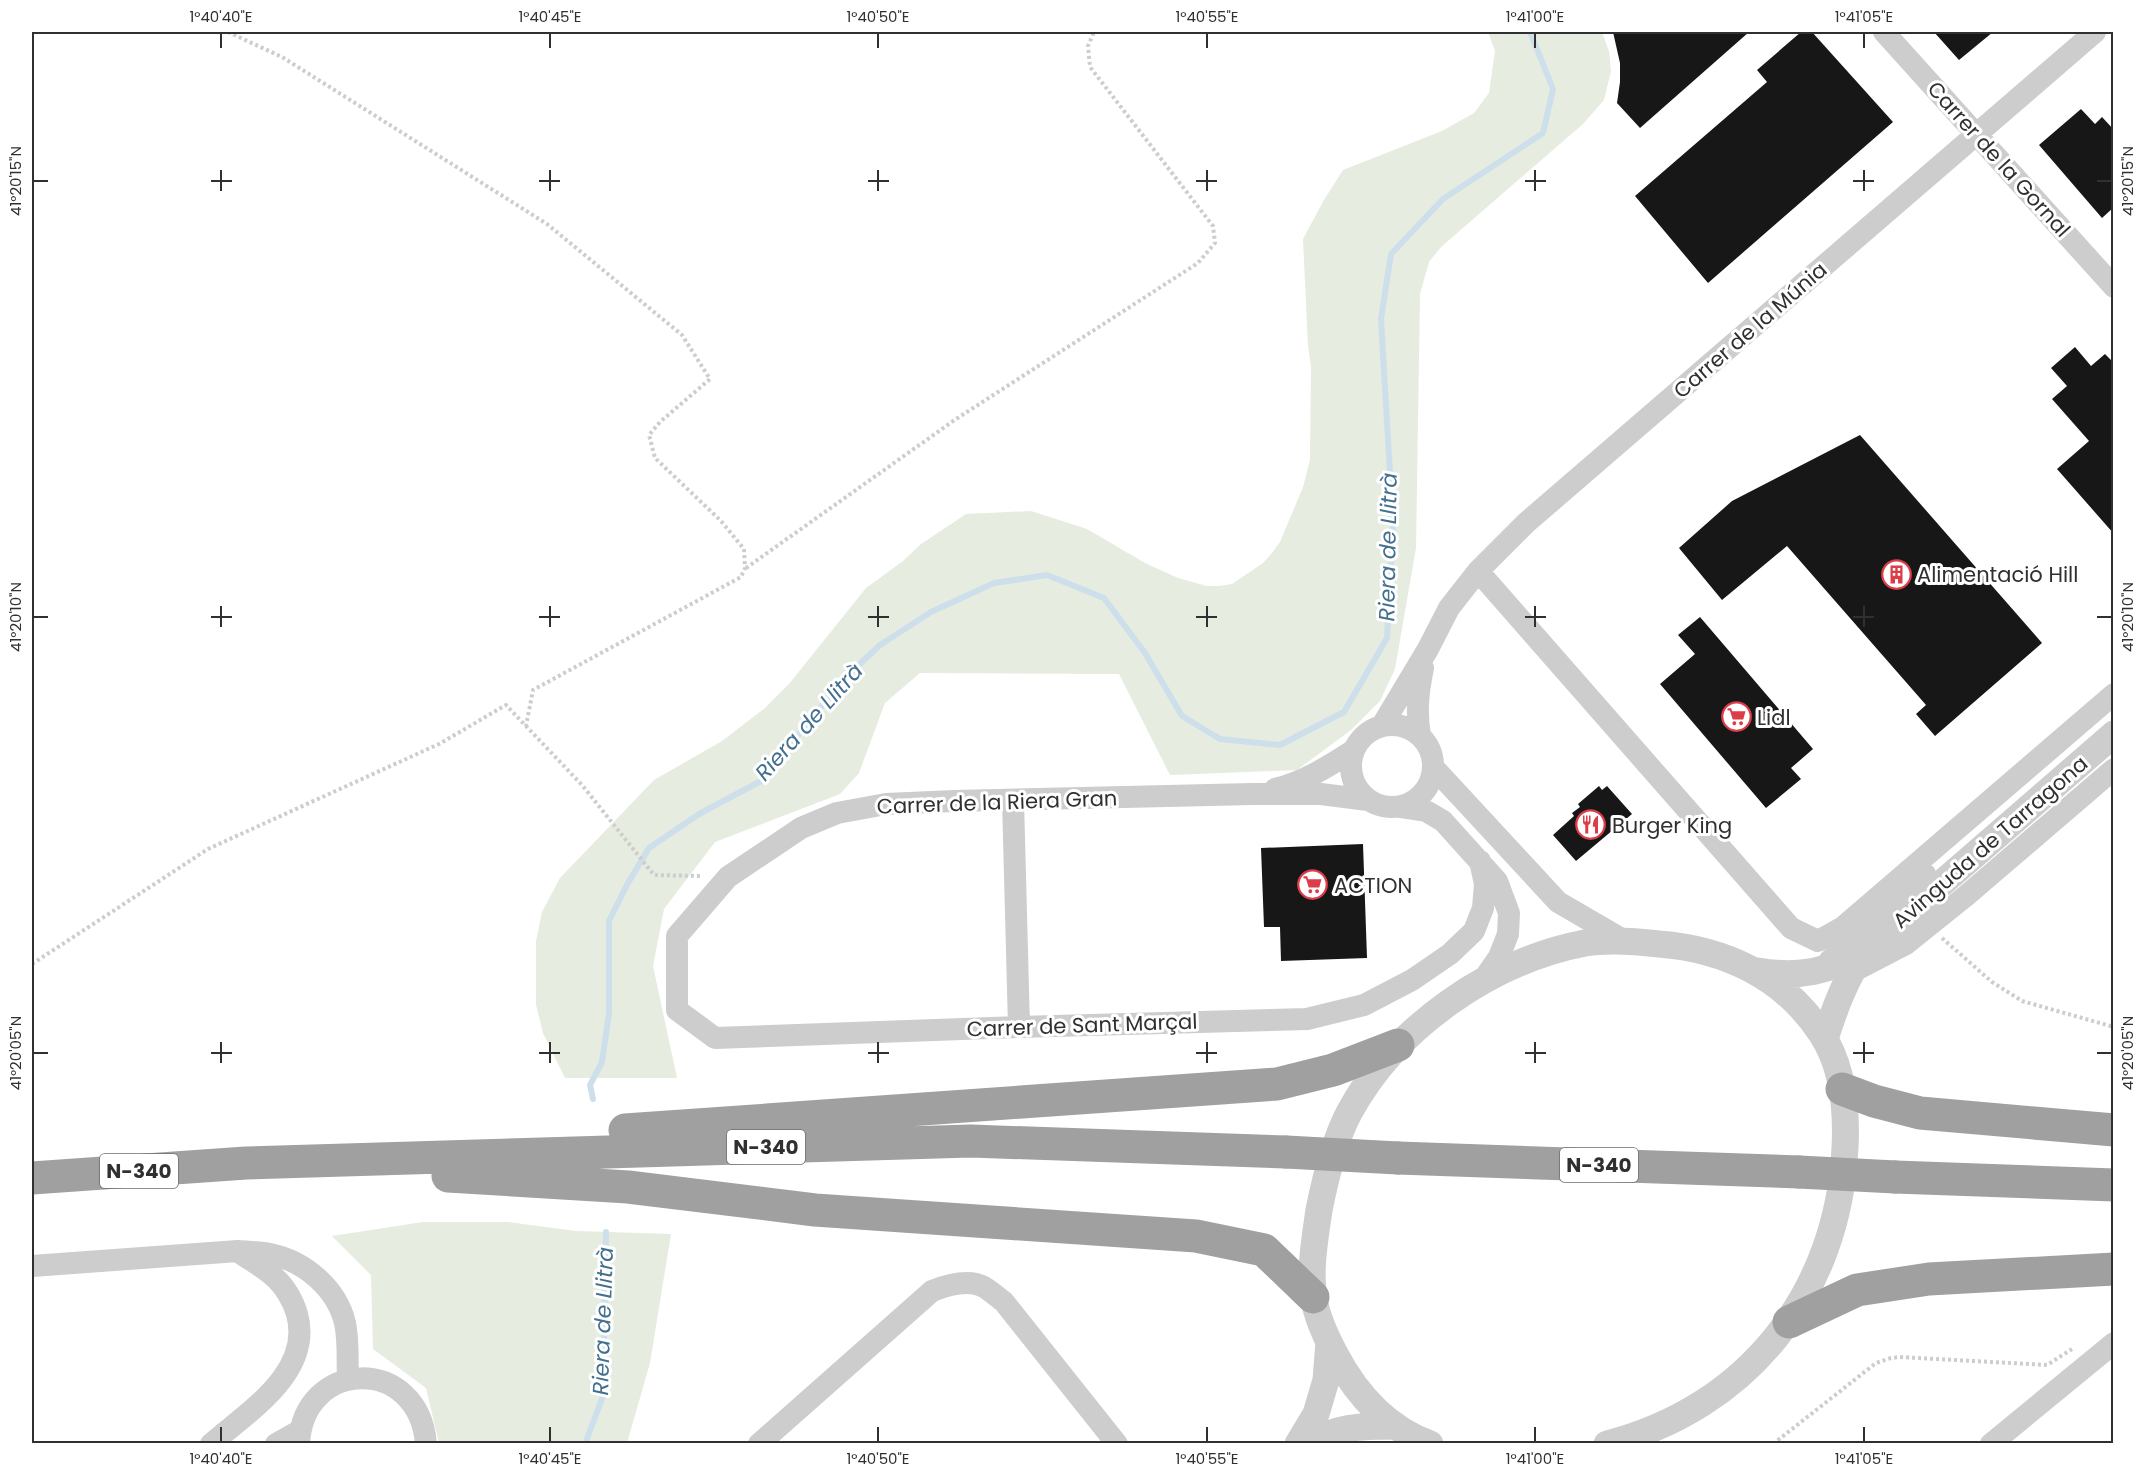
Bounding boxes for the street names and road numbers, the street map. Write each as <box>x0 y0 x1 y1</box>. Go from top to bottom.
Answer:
street label: Carrer de la Gornal <box>1921 75 2077 243</box>
street label: Carrer de la Múnia <box>1667 255 1833 405</box>
street label: Avinguda de Tarragona <box>1886 749 2094 935</box>
street label: Carrer de la Riera Gran <box>876 783 1118 821</box>
street label: Carrer de Sant Marçal <box>966 1006 1198 1044</box>
road number: N-340 <box>727 1130 805 1164</box>
road number: N-340 <box>1560 1148 1638 1182</box>
road number: N-340 <box>100 1154 178 1188</box>

